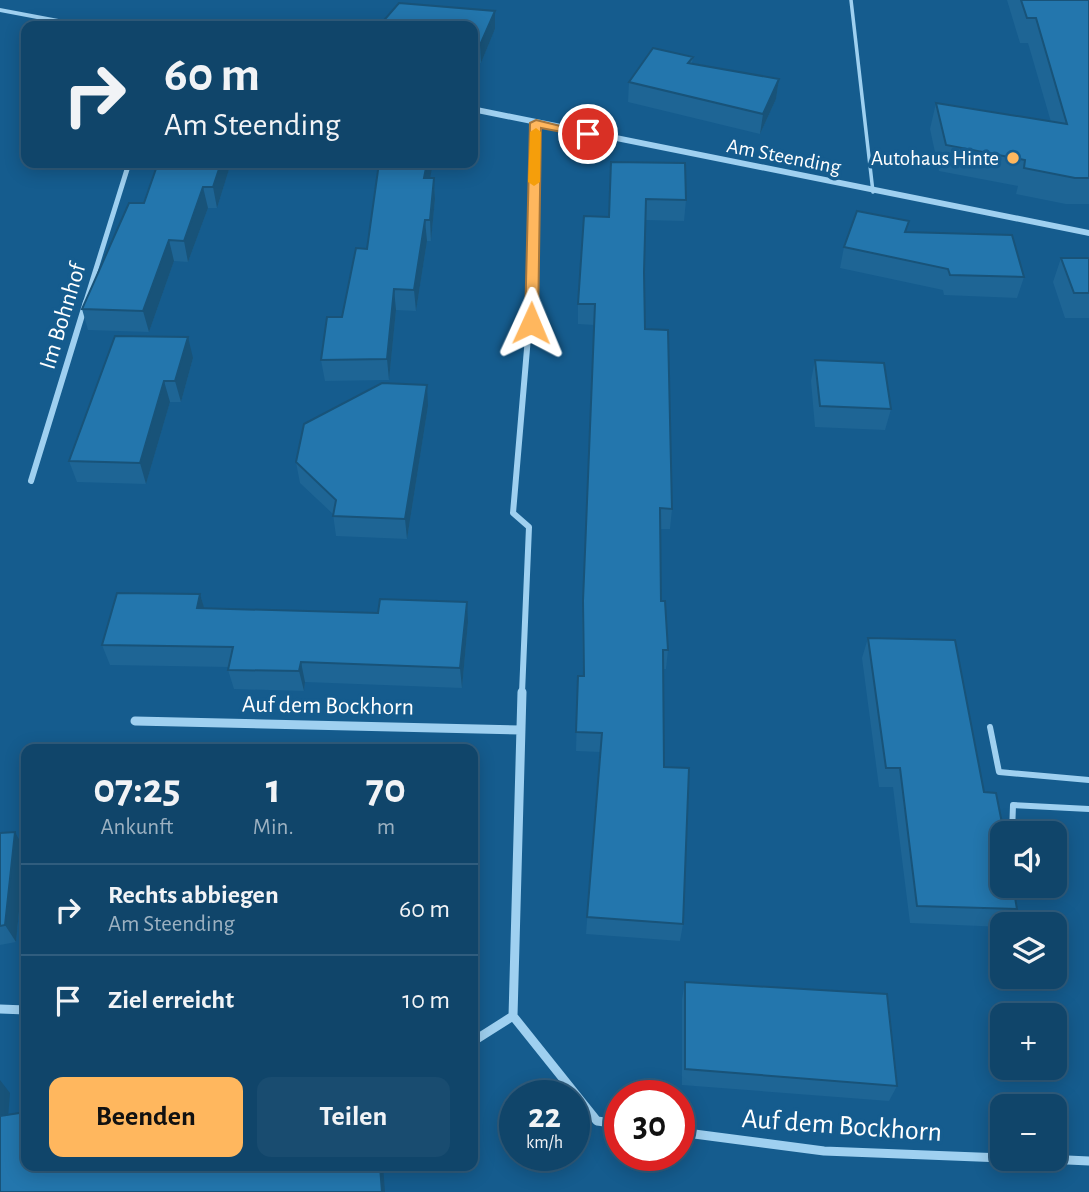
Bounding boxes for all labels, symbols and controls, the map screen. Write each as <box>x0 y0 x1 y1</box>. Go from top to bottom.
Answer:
icon: right <box>49 49 140 140</box>
text: 60 m <box>164 51 260 100</box>
pin <box>558 104 618 164</box>
text: Am Steending <box>164 109 340 141</box>
icon: arrive <box>569 115 607 153</box>
street label: Am Steending <box>725 135 843 178</box>
place label: Autohaus Hinte <box>871 148 999 169</box>
marker: Autohaus Hinte <box>1005 150 1021 166</box>
street label: Im Bohnhof <box>35 259 91 372</box>
position arrow <box>494 286 568 360</box>
street label: Auf dem Bockhorn <box>242 693 414 719</box>
text: 07:25 <box>93 768 181 810</box>
text: 1 <box>266 768 281 810</box>
text: 70 <box>366 768 406 810</box>
text: Ankunft <box>100 816 173 839</box>
text: Min. <box>253 816 294 839</box>
text: m <box>377 816 395 839</box>
map controls <box>990 821 1067 1171</box>
button: sound <box>990 821 1067 898</box>
text: Rechts abbiegen <box>108 882 279 908</box>
icon: right <box>49 891 87 929</box>
text: 60 m <box>399 896 450 922</box>
button: layers <box>990 912 1067 989</box>
text: Am Steending <box>108 913 235 936</box>
icon: arrive <box>49 982 87 1020</box>
text: Ziel erreicht <box>108 987 234 1013</box>
text: 10 m <box>402 987 450 1013</box>
button: + <box>990 1003 1067 1080</box>
button: Beenden <box>49 1077 243 1157</box>
button: Teilen <box>257 1077 450 1157</box>
speed limit sign: 30 <box>604 1080 695 1171</box>
button: − <box>990 1094 1067 1171</box>
text: 22 <box>528 1099 561 1134</box>
street label: Auf dem Bockhorn <box>741 1105 943 1147</box>
text: km/h <box>526 1134 563 1152</box>

